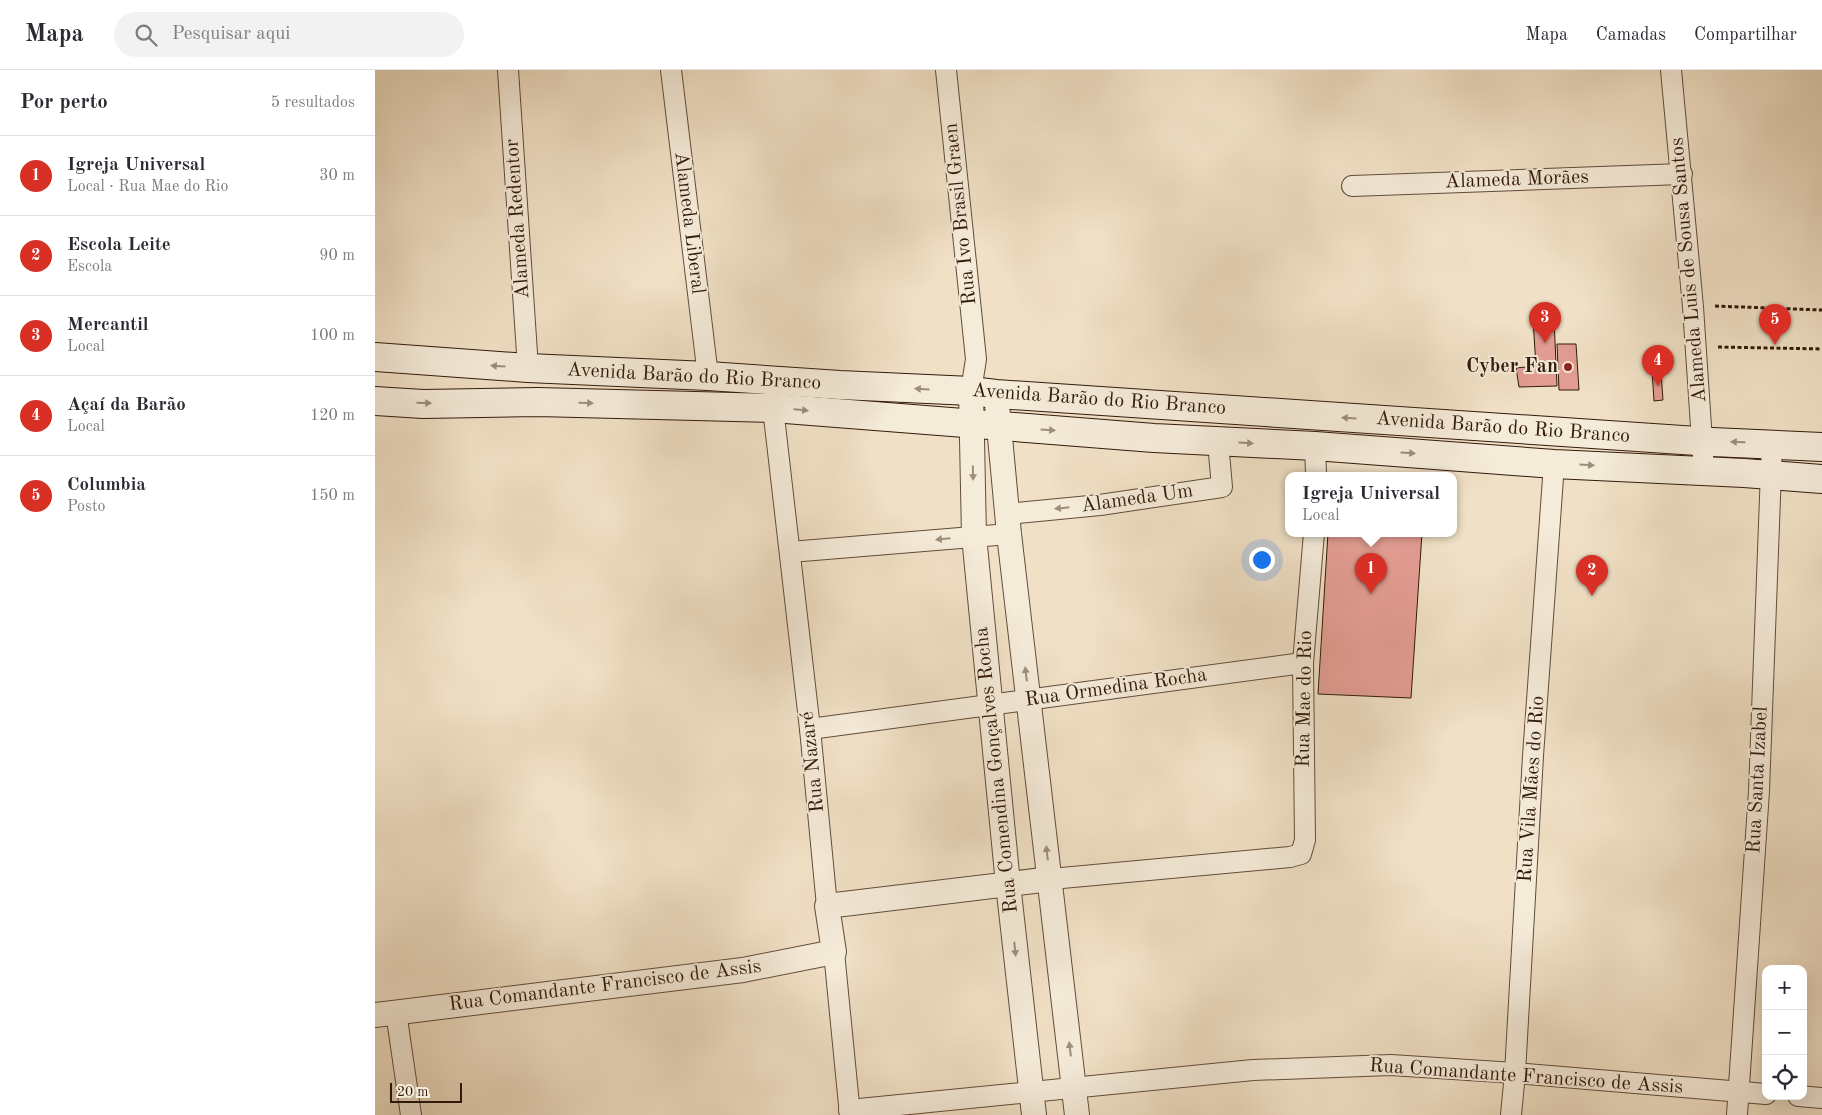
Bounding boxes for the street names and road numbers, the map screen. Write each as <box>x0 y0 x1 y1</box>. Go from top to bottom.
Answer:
street label: Rua Ivo Brasil Graen <box>941 122 981 306</box>
street label: Alameda Luis de Sousa Santos <box>1667 136 1711 404</box>
street label: Alameda Redentor <box>502 138 534 300</box>
street label: Alameda Liberal <box>670 151 708 295</box>
street label: Alameda Morães <box>1445 167 1589 193</box>
street label: Avenida Barão do Rio Branco <box>566 360 822 394</box>
street label: Avenida Barão do Rio Branco <box>971 381 1227 419</box>
street label: Avenida Barão do Rio Branco <box>1375 409 1631 447</box>
street label: Alameda Um <box>1080 481 1194 517</box>
street label: Rua Comendina Gonçalves Rocha <box>972 626 1022 914</box>
street label: Rua Mae do Rio <box>1294 630 1316 768</box>
street label: Rua Ormedina Rocha <box>1024 665 1208 711</box>
street label: Rua Vila Mães do Rio <box>1516 695 1548 883</box>
street label: Rua Santa Izabel <box>1744 706 1772 854</box>
street label: Rua Nazaré <box>798 710 828 814</box>
street label: Rua Comandante Francisco de Assis <box>448 957 762 1015</box>
street label: Rua Comandante Francisco de Assis <box>1368 1056 1684 1098</box>

